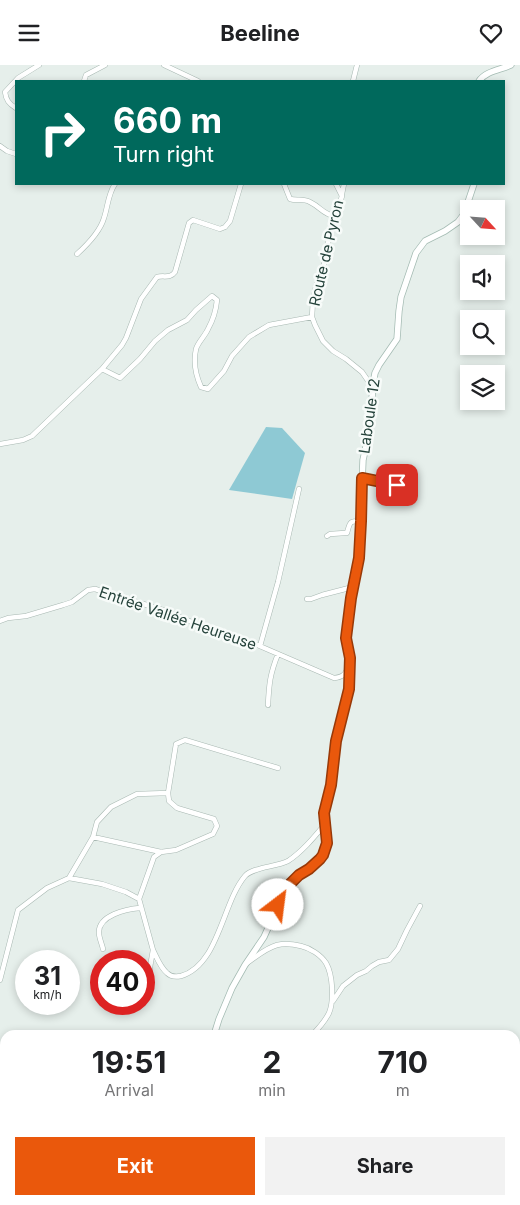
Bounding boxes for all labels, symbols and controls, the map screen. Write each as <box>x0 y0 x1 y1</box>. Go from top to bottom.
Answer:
icon: menu <box>15 19 43 47</box>
icon: heart <box>477 19 505 47</box>
text: Beeline <box>220 20 300 46</box>
text: 660 m <box>113 99 222 141</box>
icon: right <box>30 100 95 165</box>
text: Turn right <box>113 141 214 167</box>
street label: Route de Pyron <box>305 198 347 308</box>
north arrow <box>460 200 505 245</box>
map controls <box>460 200 505 410</box>
button: sound <box>460 255 505 300</box>
button: search <box>460 310 505 355</box>
button: layers <box>460 365 505 410</box>
street label: Laboule 12 <box>354 377 384 455</box>
pin <box>376 464 418 506</box>
icon: arrive <box>383 471 411 499</box>
street label: Entrée Vallée Heureuse <box>97 582 259 654</box>
position arrow <box>251 878 303 930</box>
speed limit sign: 40 <box>90 950 155 1015</box>
text: 31 <box>34 961 61 991</box>
text: km/h <box>33 987 62 1002</box>
text: 19:51 <box>92 1044 166 1080</box>
text: 2 <box>262 1044 281 1080</box>
text: 710 <box>377 1044 428 1080</box>
text: Arrival <box>105 1080 154 1100</box>
text: min <box>258 1080 286 1100</box>
text: m <box>396 1080 410 1100</box>
button: Exit <box>15 1137 255 1195</box>
button: Share <box>265 1137 505 1195</box>

